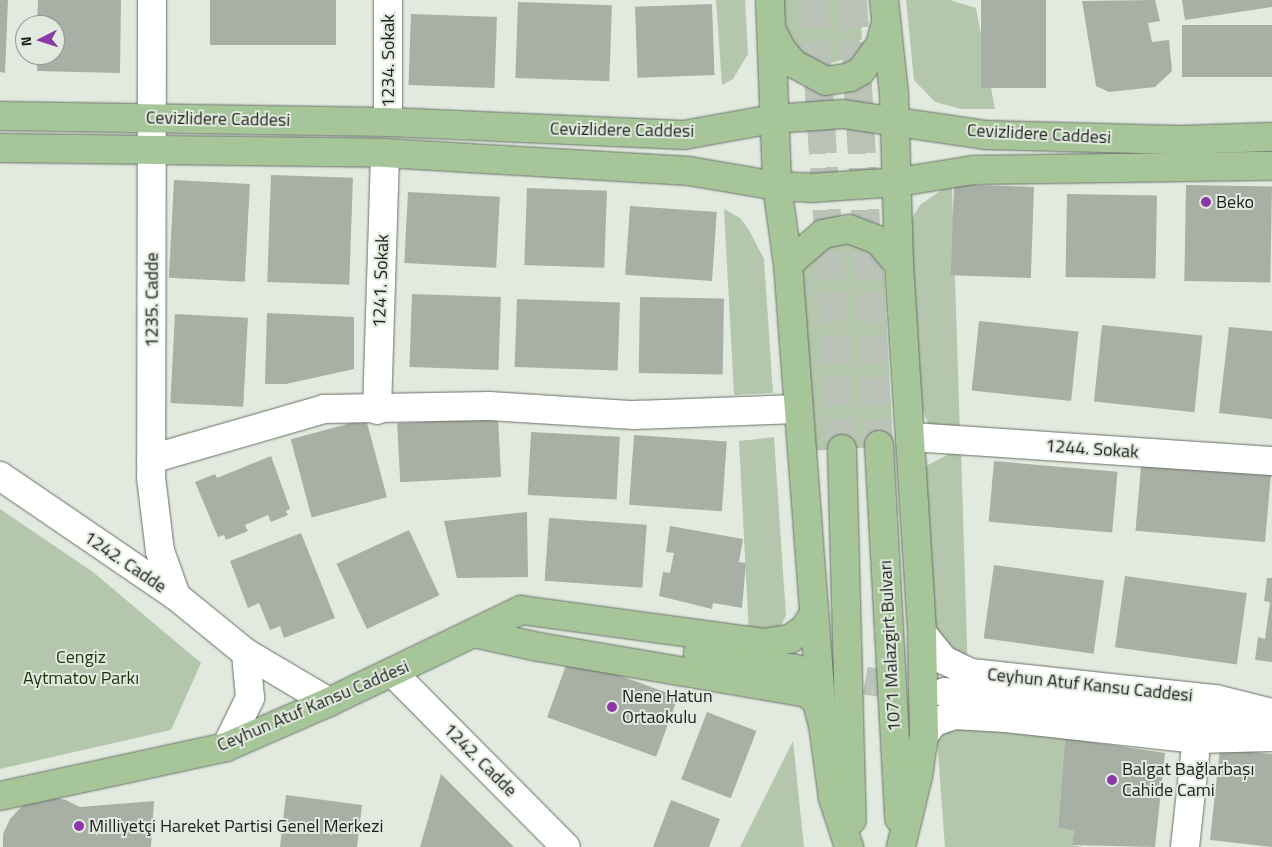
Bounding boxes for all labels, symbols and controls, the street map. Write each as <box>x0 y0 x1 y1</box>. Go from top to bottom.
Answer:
street label: 1234. Sokak <box>377 14 399 108</box>
north arrow <box>15 15 65 65</box>
text: N <box>15 36 36 47</box>
street label: Cevizlidere Caddesi <box>146 107 290 131</box>
street label: Cevizlidere Caddesi <box>550 118 694 142</box>
street label: Cevizlidere Caddesi <box>966 119 1112 149</box>
place label: Beko <box>1216 191 1254 213</box>
marker: Beko <box>1200 196 1212 208</box>
street label: 1241. Sokak <box>369 234 393 328</box>
street label: 1235. Cadde <box>141 252 163 348</box>
street label: 1244. Sokak <box>1045 435 1139 463</box>
street label: 1242. Cadde <box>80 526 170 598</box>
street label: 1071 Malazgirt Bulvarı <box>875 560 905 732</box>
park label: Cengiz Aytmatov Parkı <box>23 647 139 690</box>
street label: Ceyhun Atuf Kansu Caddesi <box>214 656 412 756</box>
street label: Ceyhun Atuf Kansu Caddesi <box>986 663 1194 707</box>
place label: Nene Hatun Ortaokulu <box>622 686 713 729</box>
marker: Nene Hatun Ortaokulu <box>606 701 618 713</box>
street label: 1242. Cadde <box>439 719 521 801</box>
place label: Balgat Bağlarbaşı Cahide Cami <box>1122 759 1254 802</box>
marker: Balgat Bağlarbaşı Cahide Cami <box>1106 774 1118 786</box>
place label: Milliyetçi Hareket Partisi Genel Merkezi <box>89 815 383 837</box>
marker: Milliyetçi Hareket Partisi Genel Merkezi <box>73 820 85 832</box>

